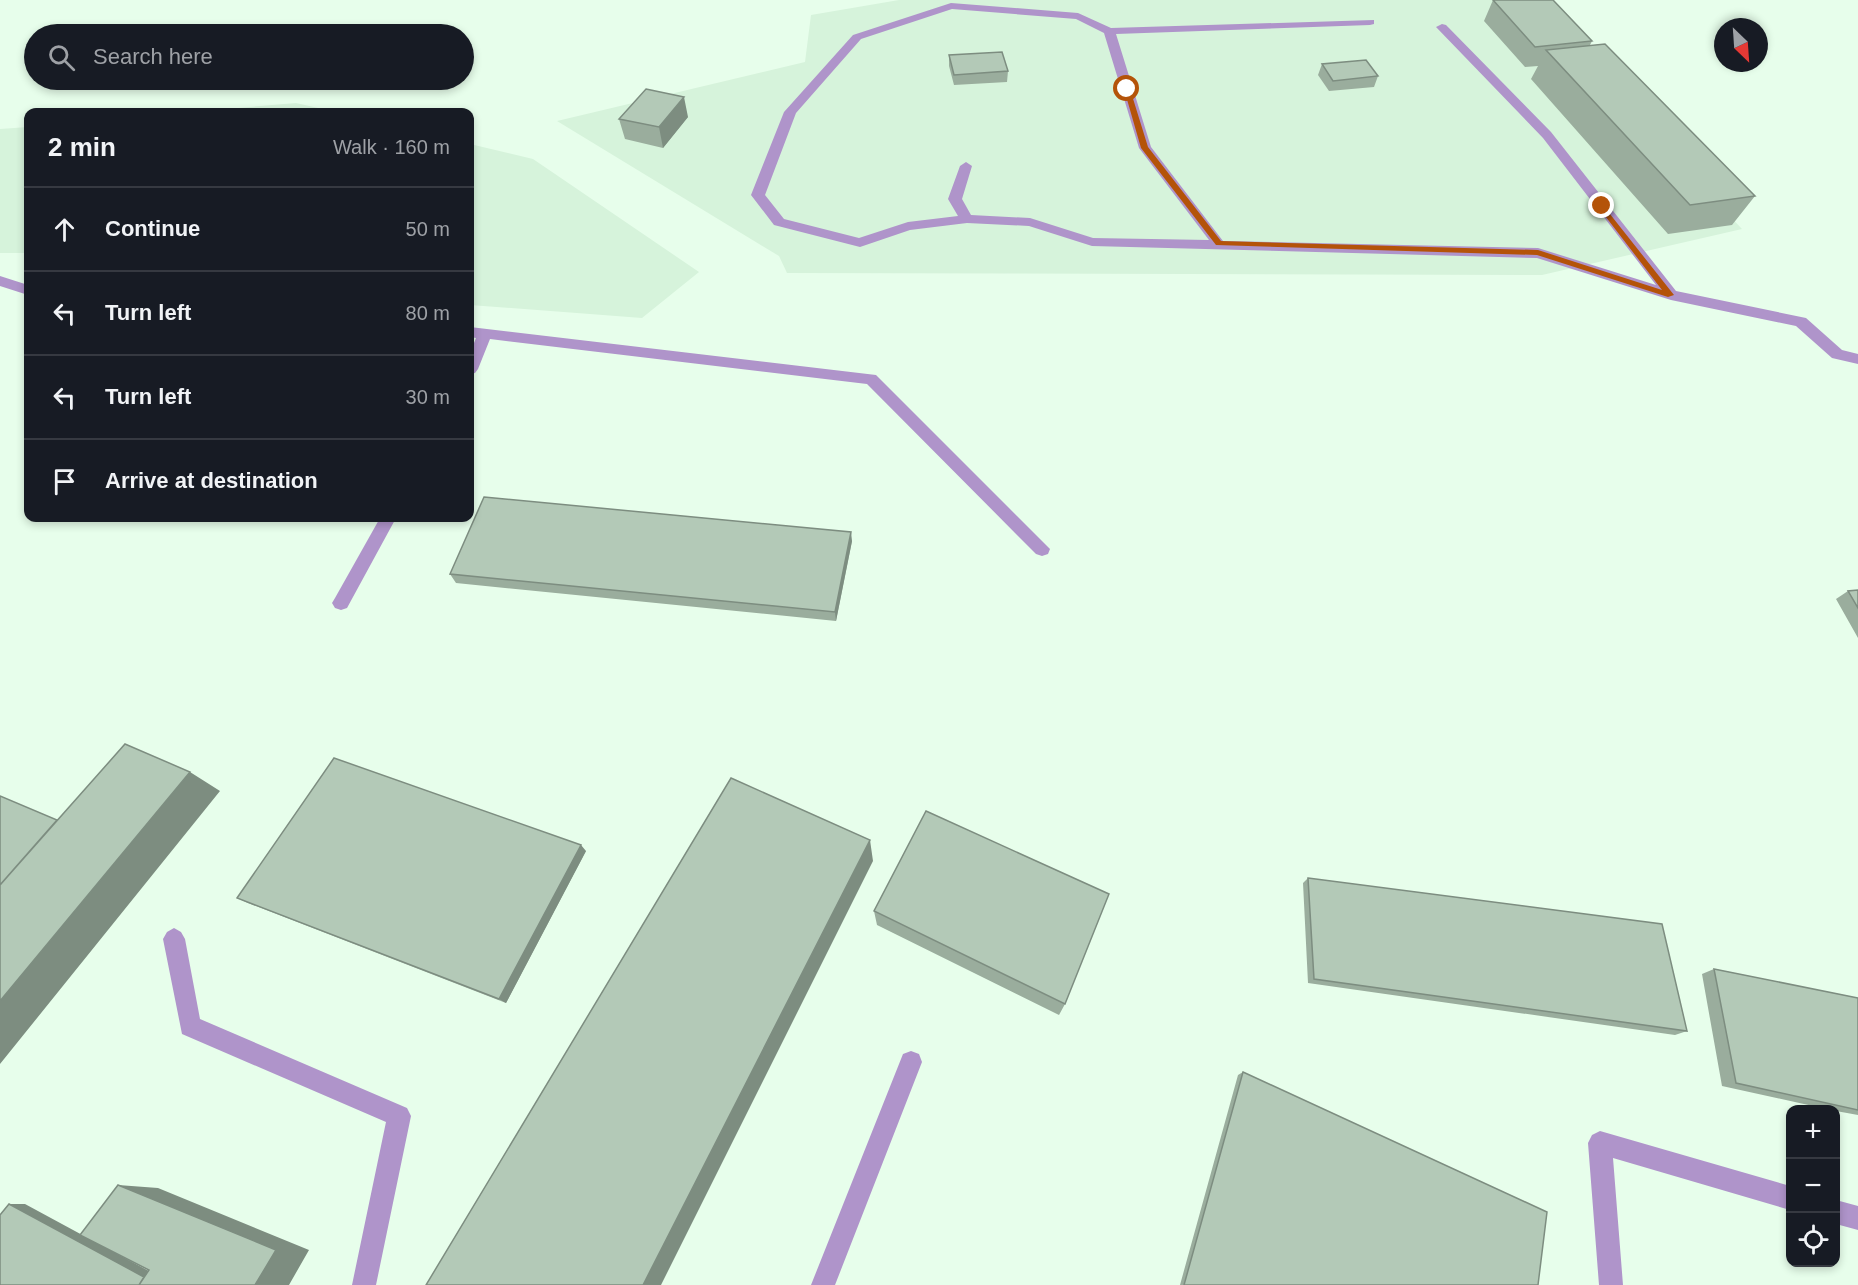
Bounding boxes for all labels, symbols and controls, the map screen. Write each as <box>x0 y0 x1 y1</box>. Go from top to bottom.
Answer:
north arrow <box>1714 18 1768 72</box>
search box <box>24 24 474 90</box>
icon: search <box>45 41 78 74</box>
text: Search here <box>93 44 213 69</box>
route start <box>1113 75 1139 101</box>
text: 2 min <box>48 132 116 162</box>
text: Walk · 160 m <box>333 136 450 158</box>
route end <box>1588 192 1614 218</box>
icon: ahead <box>48 213 81 246</box>
text: Continue <box>105 216 200 241</box>
text: 50 m <box>406 218 450 240</box>
icon: left <box>48 297 81 330</box>
text: Turn left <box>105 300 191 325</box>
text: 80 m <box>406 302 450 324</box>
icon: left <box>48 381 81 414</box>
text: Turn left <box>105 384 191 409</box>
text: 30 m <box>406 386 450 408</box>
icon: arrive <box>48 465 81 498</box>
text: Arrive at destination <box>105 468 318 493</box>
map controls <box>1786 1105 1840 1267</box>
button: + <box>1786 1105 1840 1159</box>
button: − <box>1786 1159 1840 1213</box>
button: locate <box>1786 1213 1840 1267</box>

